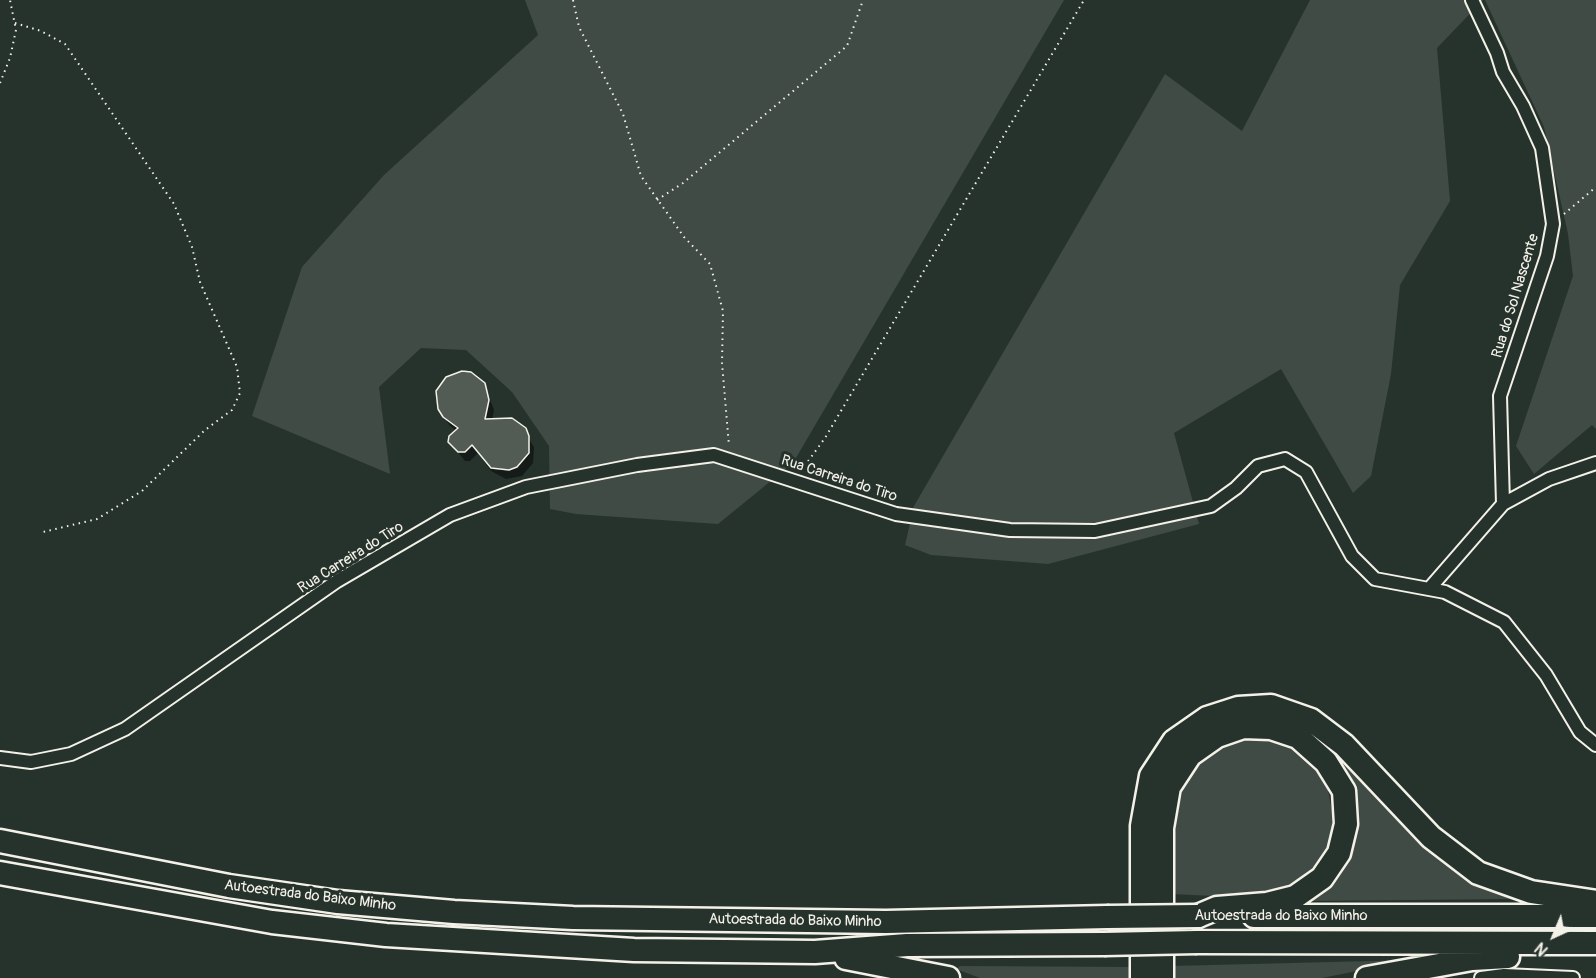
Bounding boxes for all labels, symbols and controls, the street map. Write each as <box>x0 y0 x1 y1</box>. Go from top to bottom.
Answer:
street label: Rua do Sol Nascente <box>1489 232 1543 360</box>
street label: Rua Carreira do Tiro <box>779 452 899 506</box>
street label: Rua Carreira do Tiro <box>295 518 407 598</box>
street label: Autoestrada do Baixo Minho <box>223 877 397 915</box>
north arrow <box>1524 906 1584 966</box>
street label: Autoestrada do Baixo Minho <box>1194 907 1368 925</box>
street label: Autoestrada do Baixo Minho <box>708 910 882 932</box>
text: N <box>1531 938 1552 960</box>

